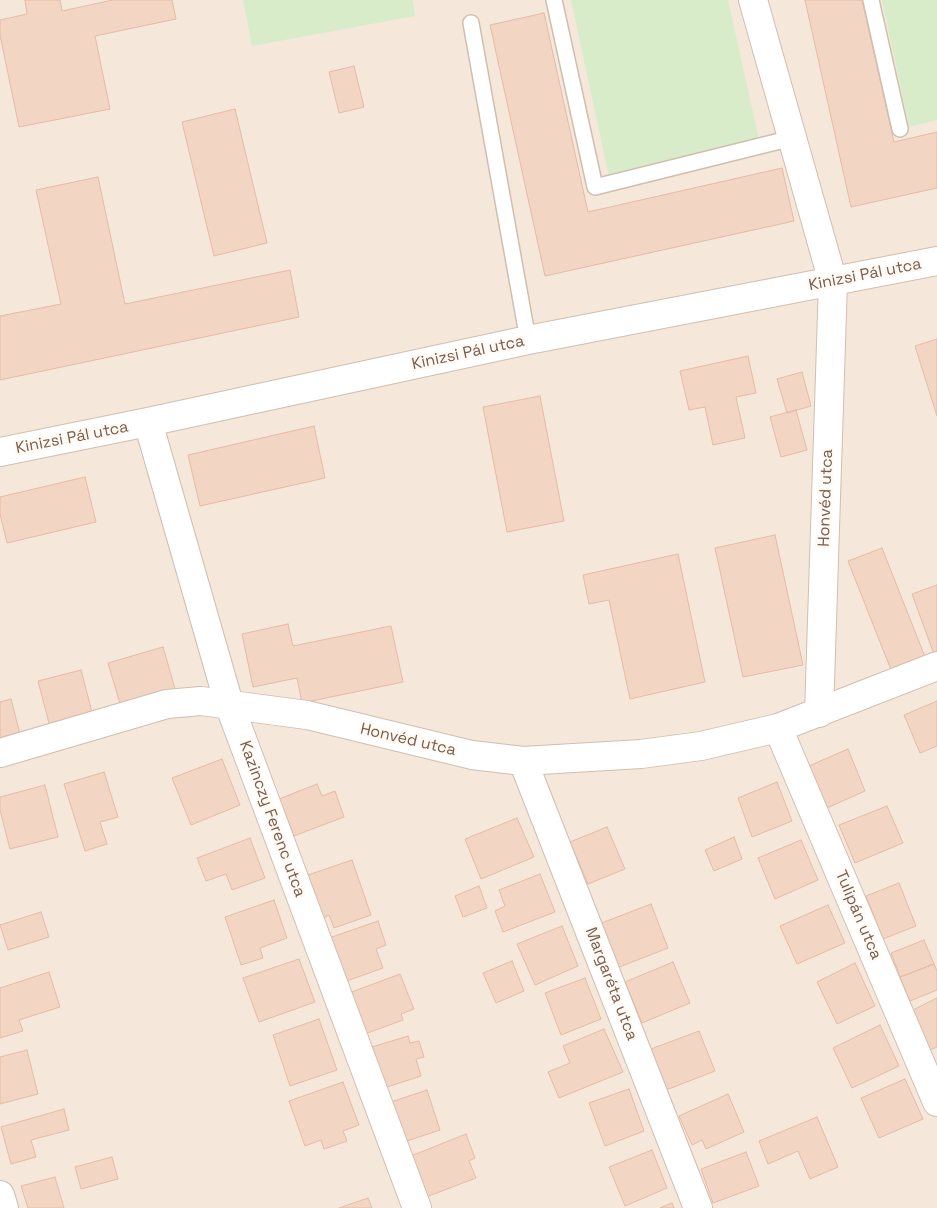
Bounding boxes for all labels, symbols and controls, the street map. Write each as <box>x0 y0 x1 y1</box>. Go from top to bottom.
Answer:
street label: Kinizsi Pál utca <box>807 255 923 295</box>
street label: Kinizsi Pál utca <box>410 332 526 374</box>
street label: Kinizsi Pál utca <box>14 418 130 458</box>
street label: Honvéd utca <box>815 449 837 547</box>
street label: Honvéd utca <box>358 720 458 760</box>
street label: Kazinczy Ferenc utca <box>235 738 309 900</box>
street label: Tulipán utca <box>831 868 885 962</box>
street label: Margaréta utca <box>581 925 641 1043</box>

